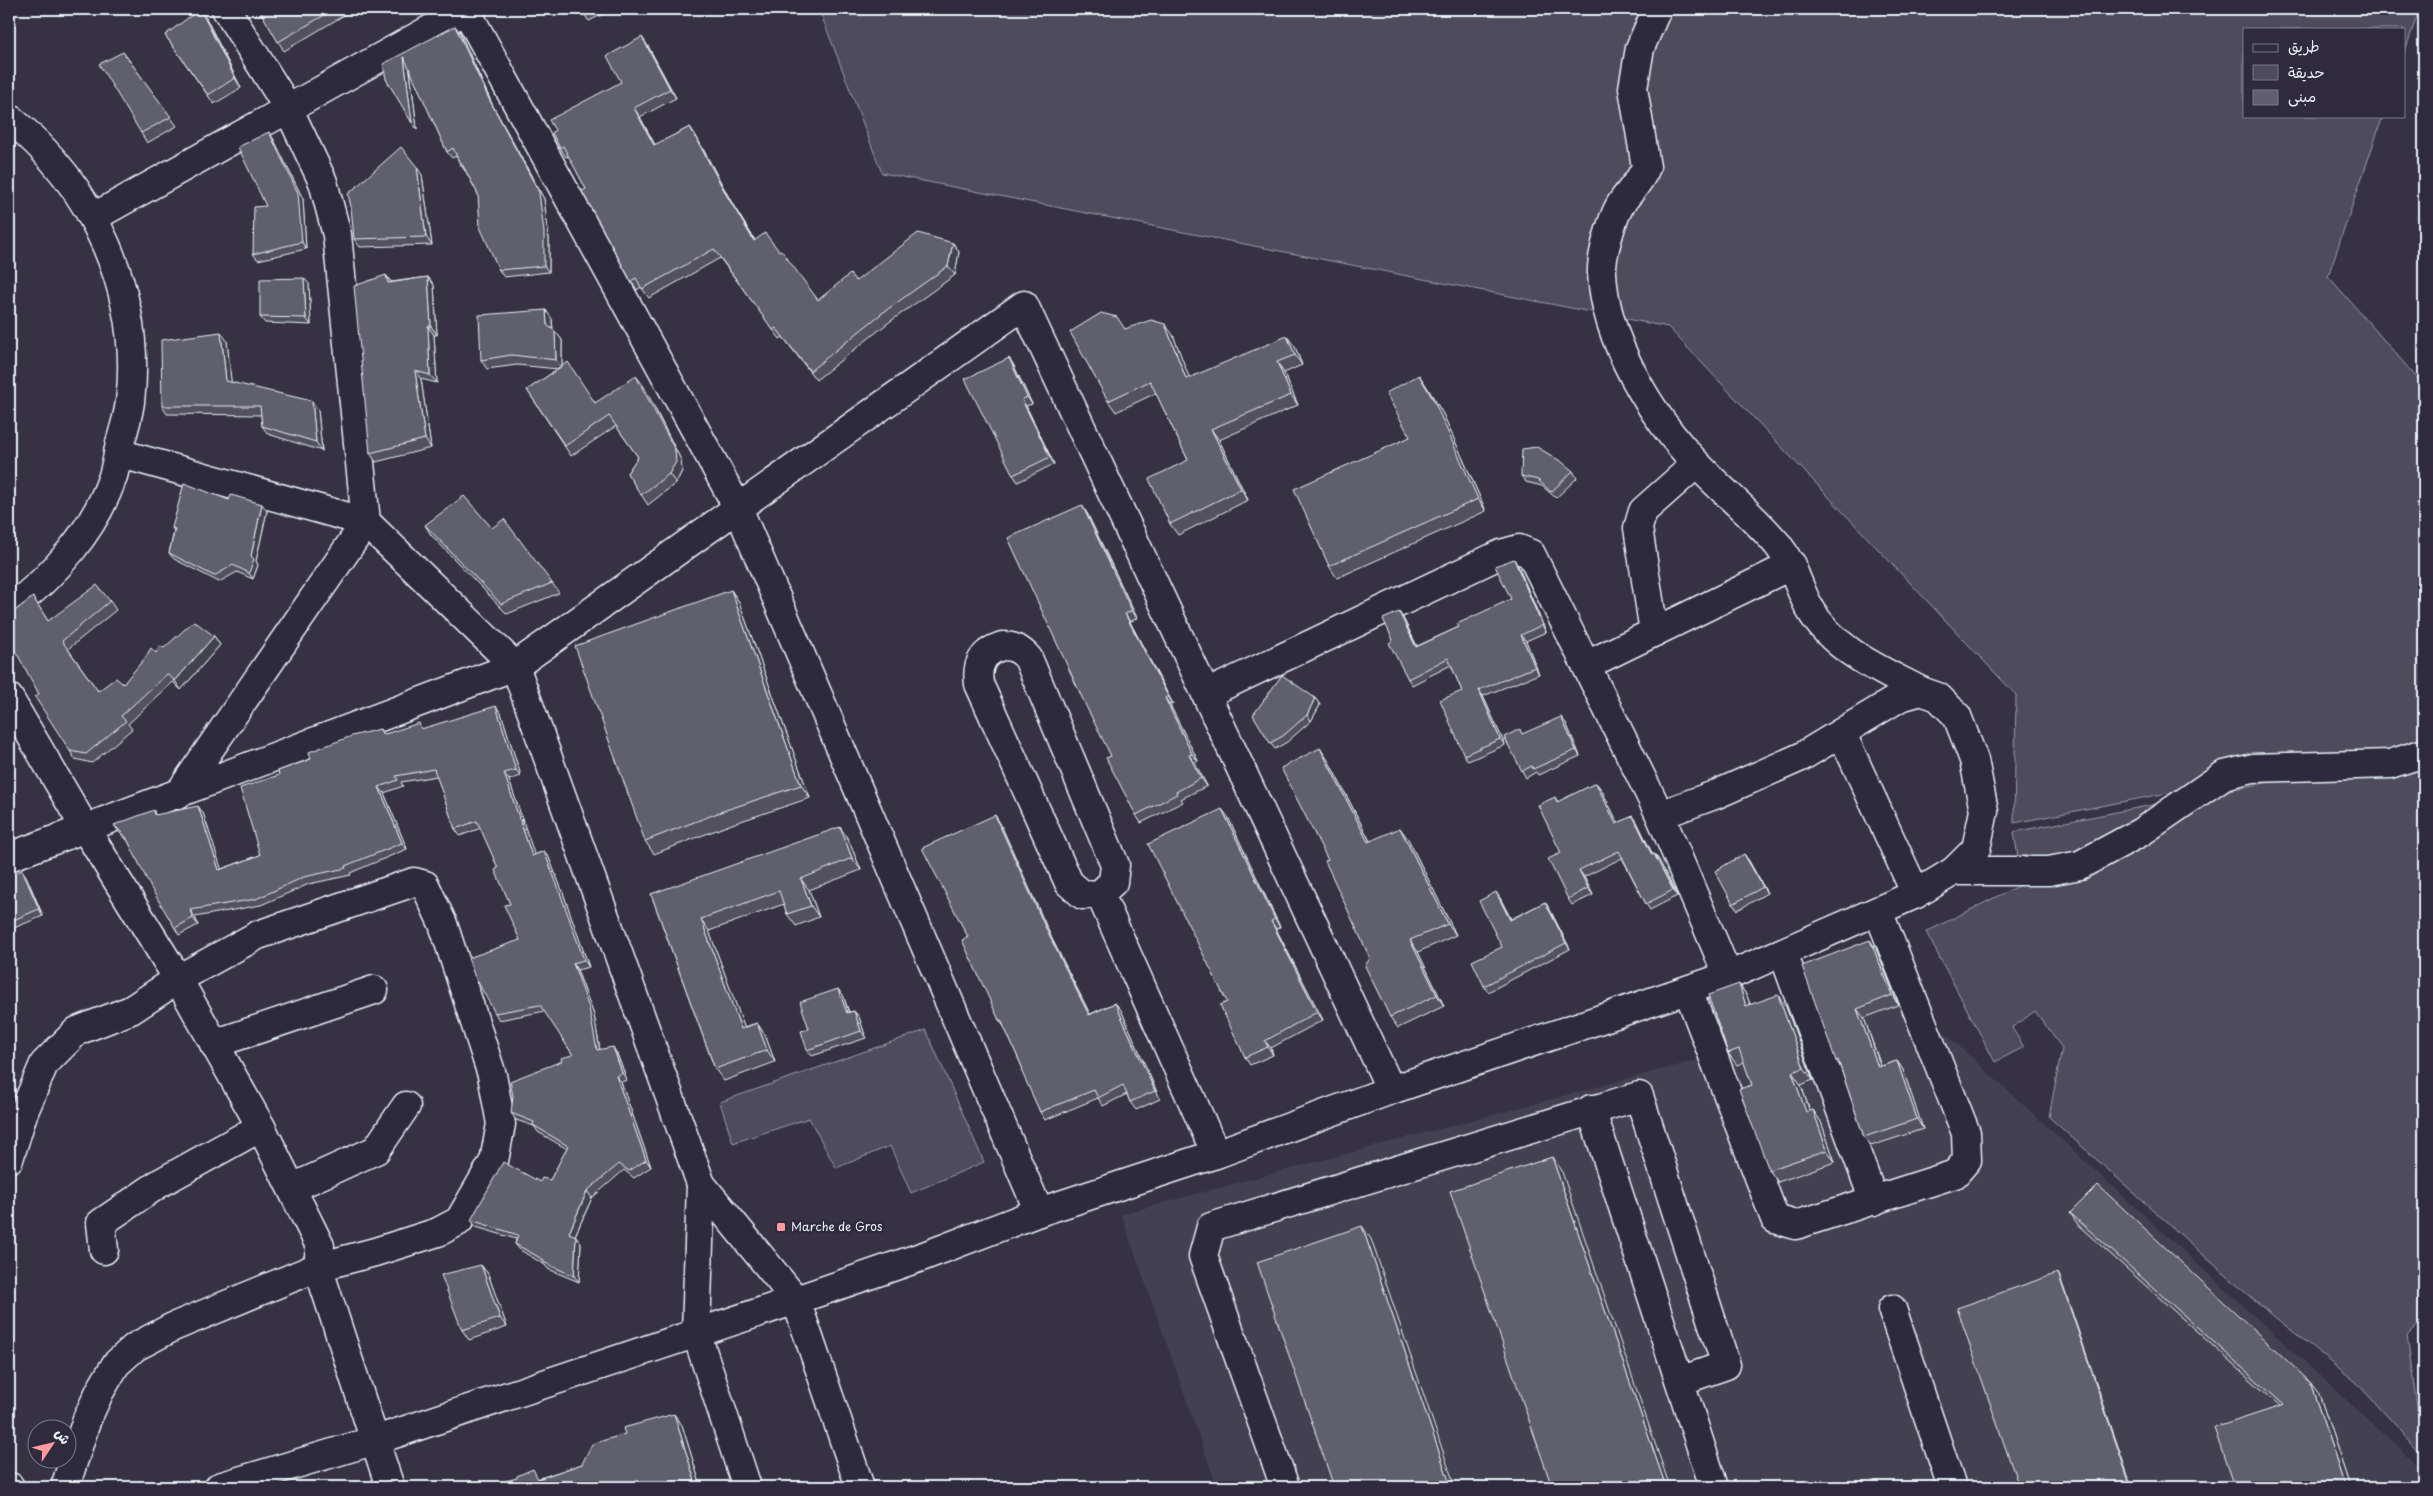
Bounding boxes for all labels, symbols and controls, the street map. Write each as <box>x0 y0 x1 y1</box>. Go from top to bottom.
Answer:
legend <box>2243 28 2406 118</box>
text: طريق <box>2288 34 2320 57</box>
text: حديقة <box>2288 60 2325 83</box>
text: مبنى <box>2288 84 2316 107</box>
place label: Marche de Gros <box>791 1217 883 1235</box>
marker: Marche de Gros <box>775 1221 787 1233</box>
north arrow <box>28 1418 78 1468</box>
text: ش <box>50 1424 76 1449</box>

